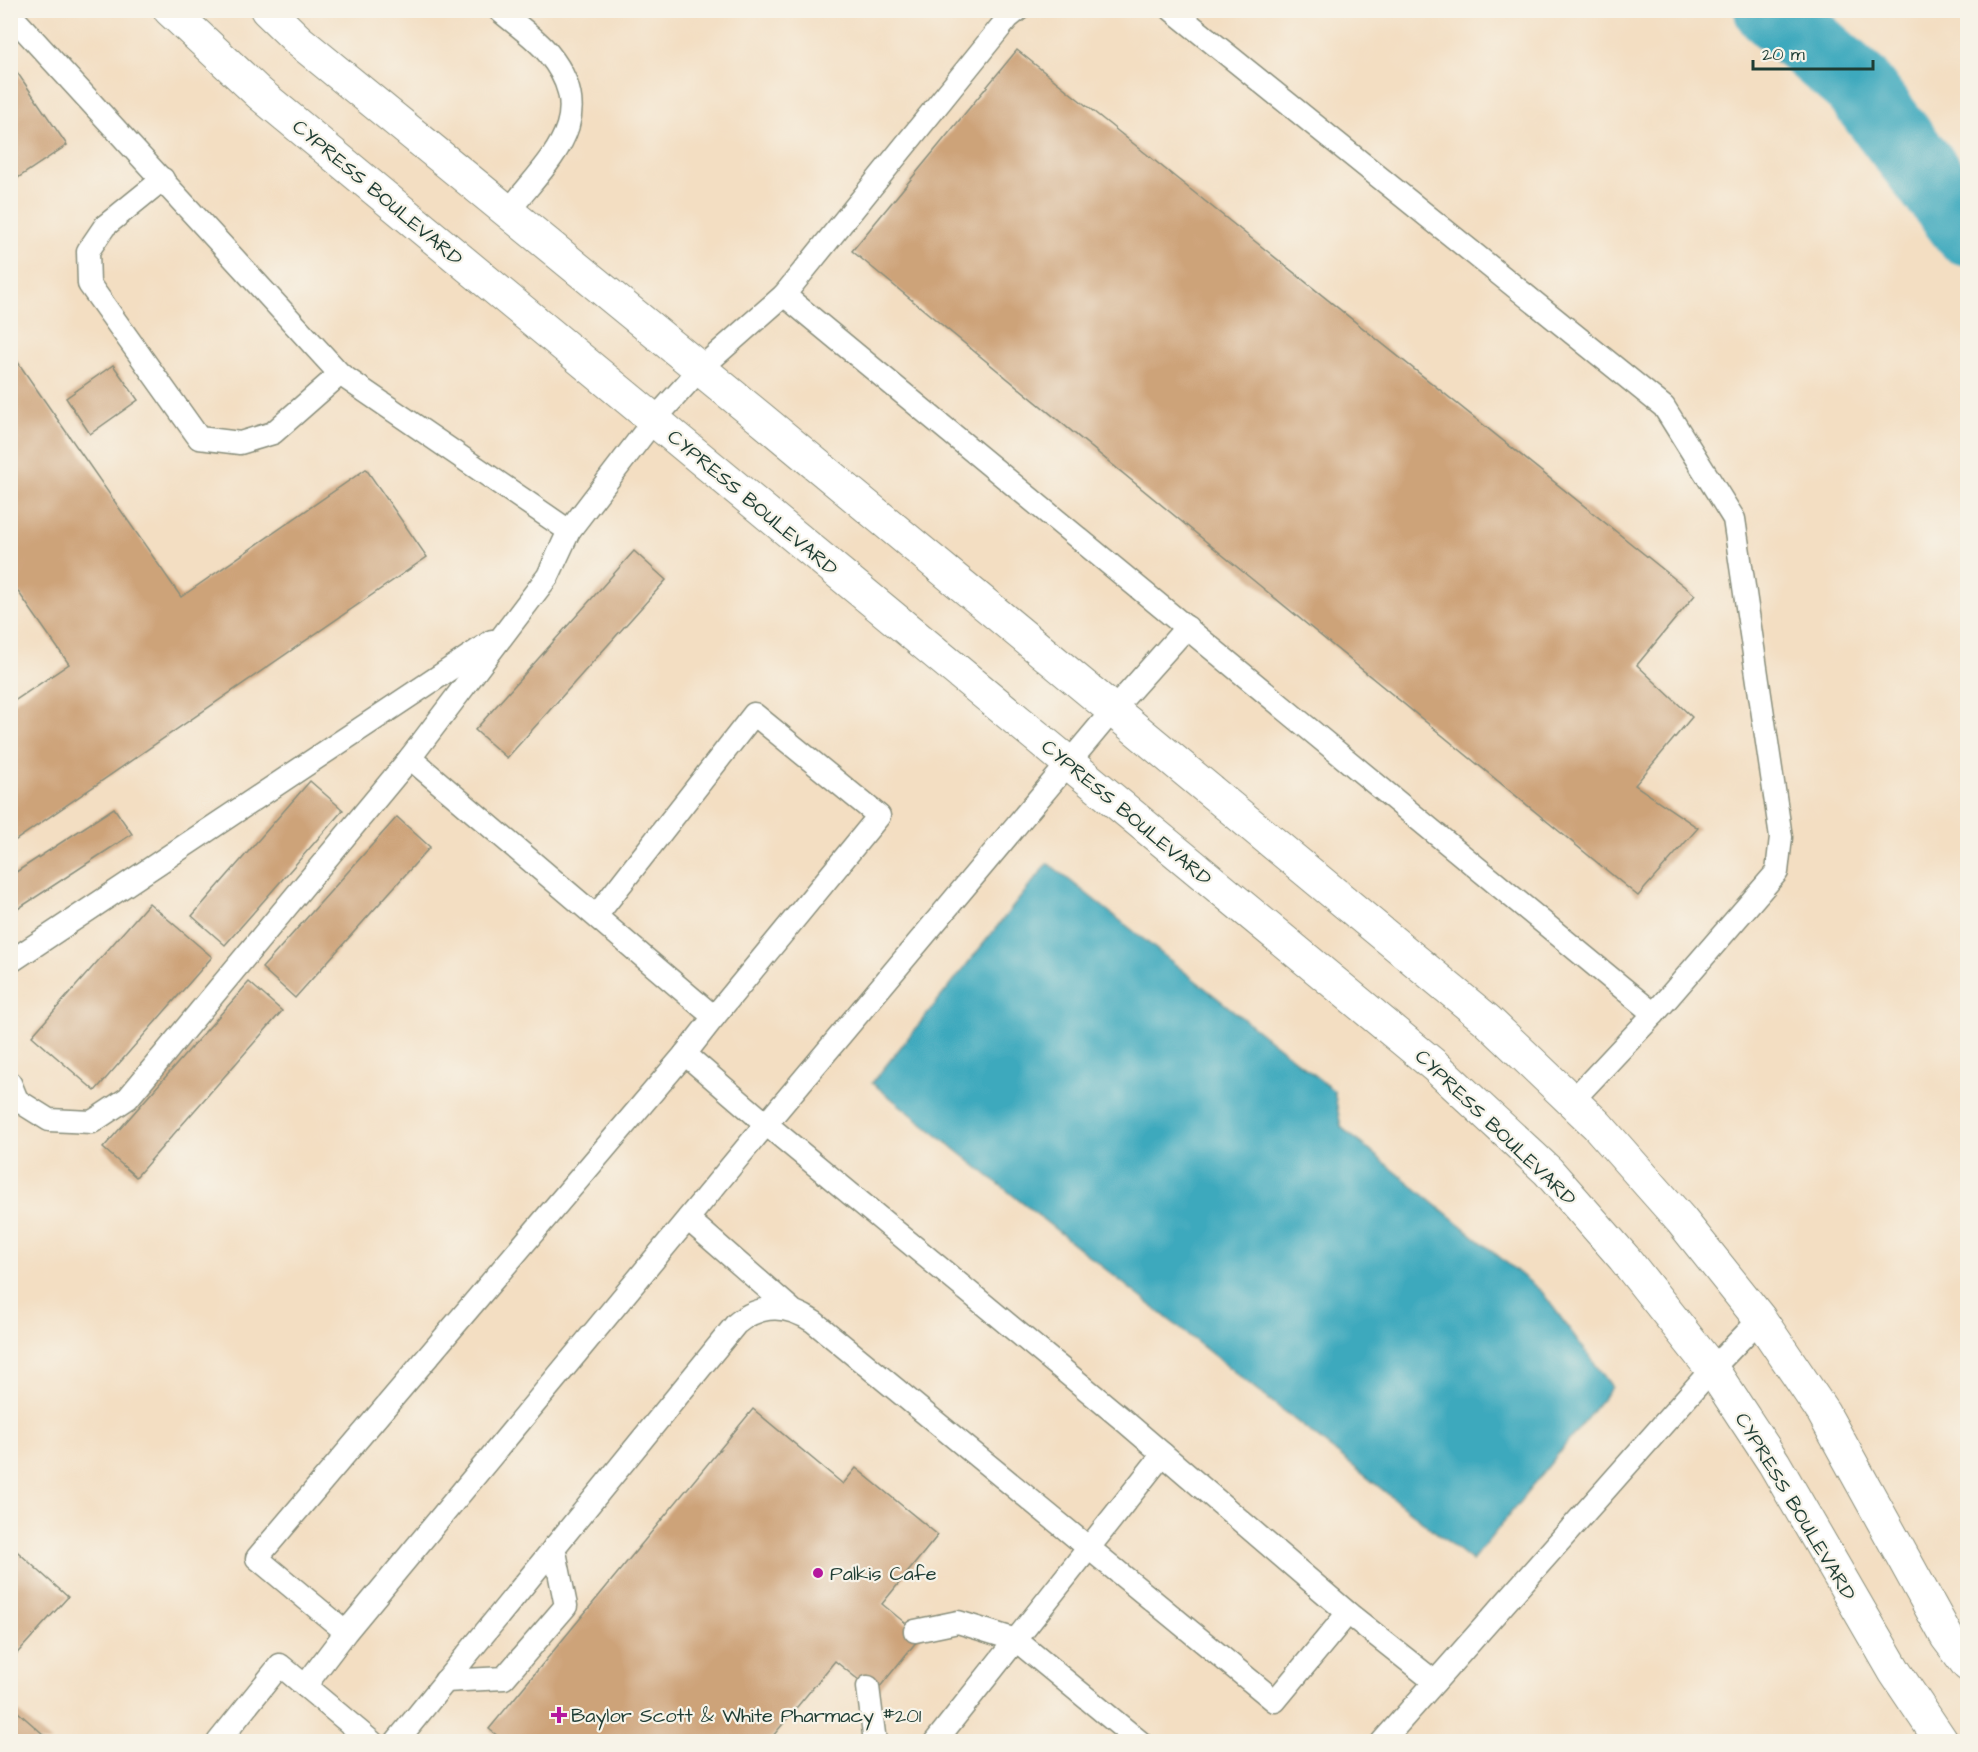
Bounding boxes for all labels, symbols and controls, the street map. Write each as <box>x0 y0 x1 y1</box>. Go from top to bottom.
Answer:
scale bar <box>1753 33 1873 71</box>
text: 20 m <box>1762 42 1805 67</box>
street label: CYPRESS BOULEVARD <box>286 113 469 272</box>
street label: CYPRESS BOULEVARD <box>661 423 844 582</box>
street label: CYPRESS BOULEVARD <box>1035 733 1218 892</box>
street label: CYPRESS BOULEVARD <box>1408 1043 1582 1212</box>
street label: CYPRESS BOULEVARD <box>1728 1407 1862 1606</box>
place label: Palkis Cafe <box>830 1560 937 1588</box>
marker: Palkis Cafe <box>811 1566 825 1580</box>
place label: Baylor Scott & White Pharmacy #201 <box>571 1702 922 1731</box>
marker: Baylor Scott & White Pharmacy #201 <box>552 1708 566 1722</box>

